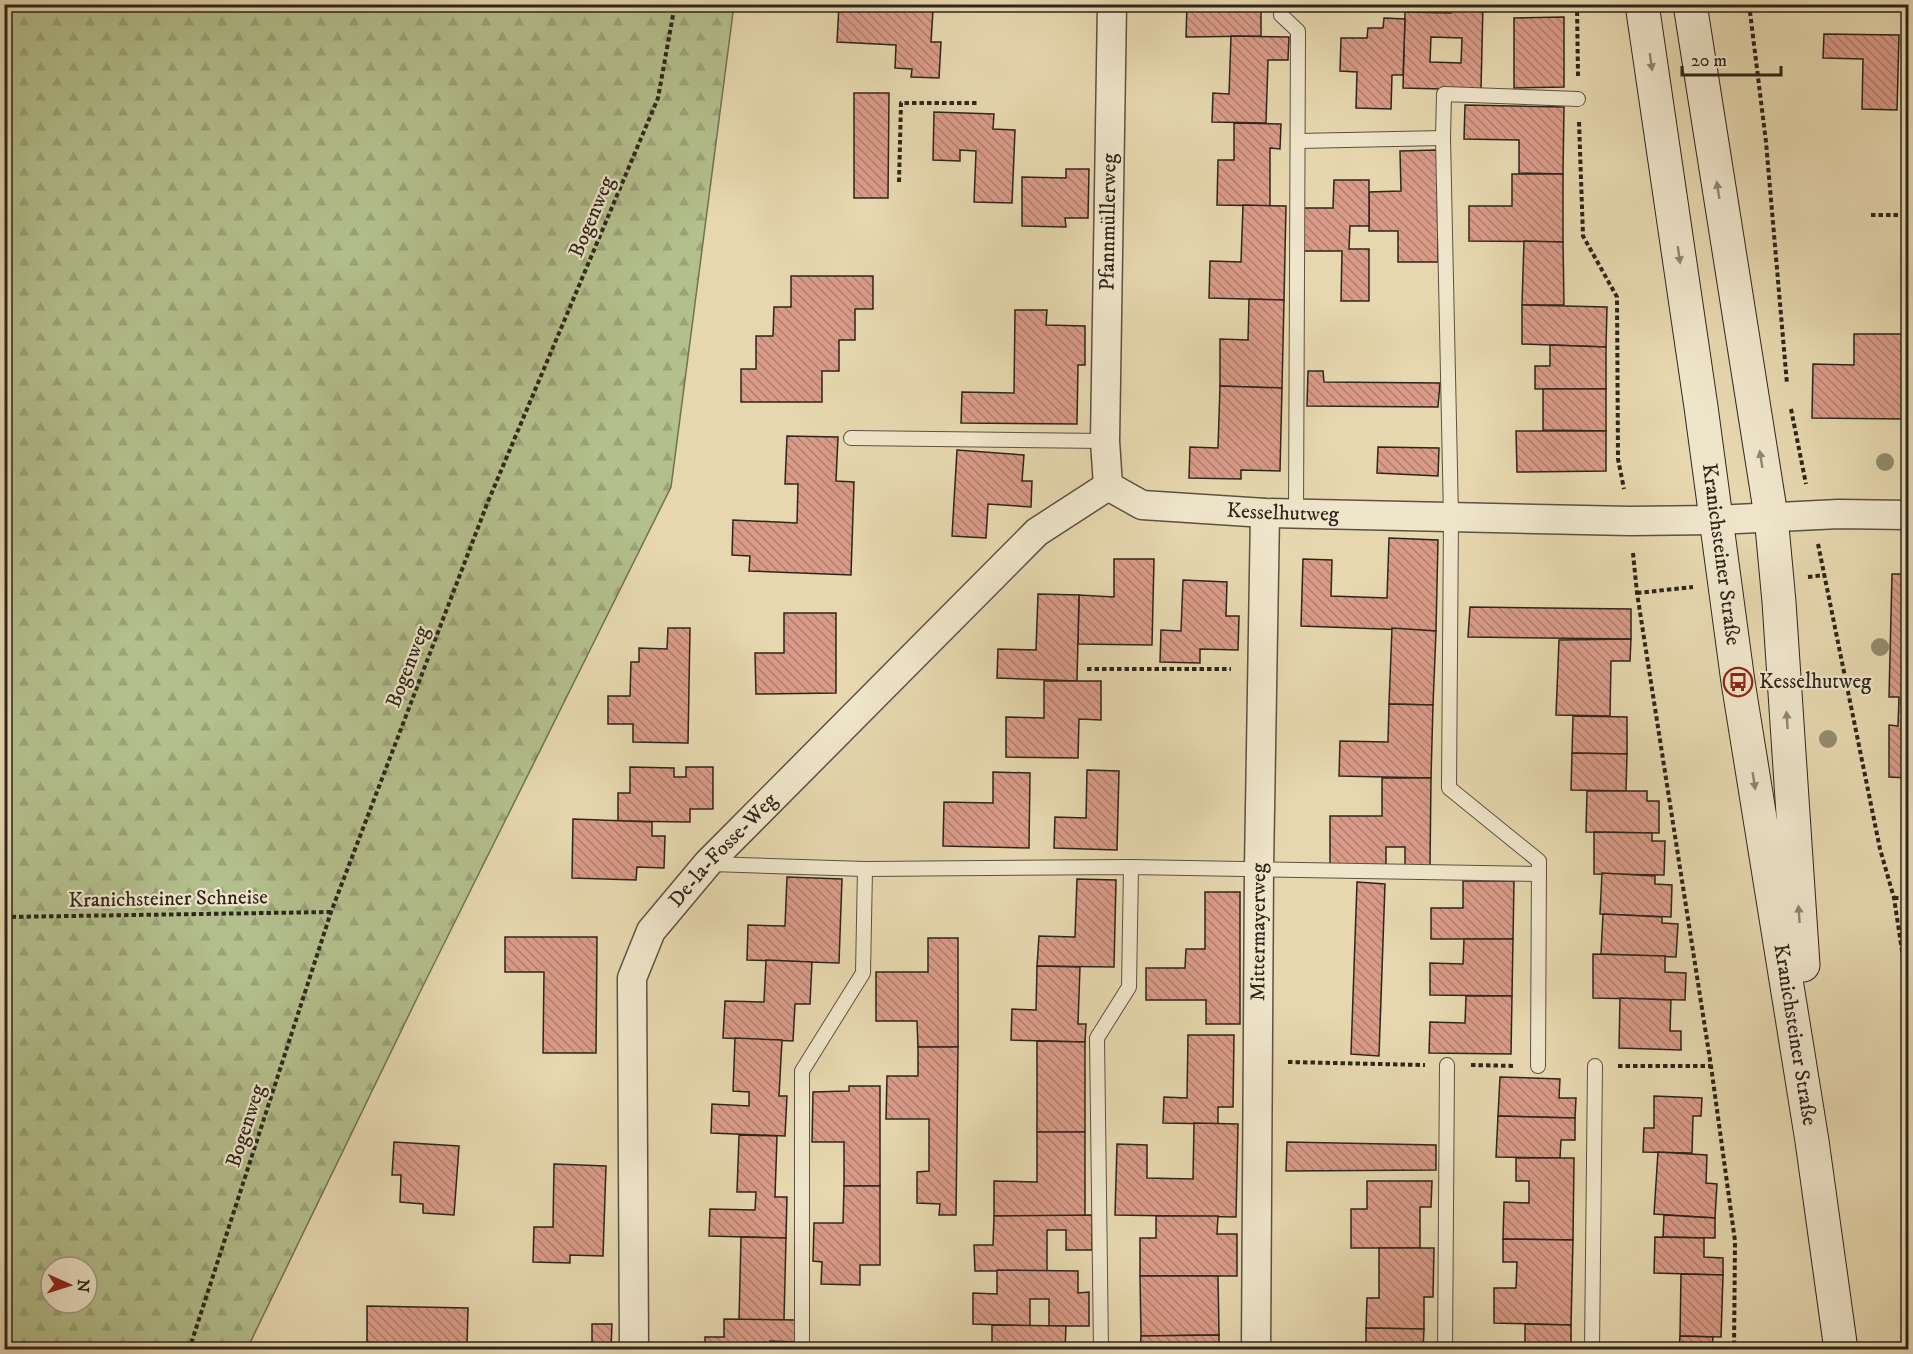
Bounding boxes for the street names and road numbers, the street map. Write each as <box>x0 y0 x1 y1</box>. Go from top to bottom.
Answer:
street label: Pfannmüllerweg <box>1094 153 1123 291</box>
street label: Bogenweg <box>563 172 621 261</box>
street label: Kranichsteiner Straße <box>1696 462 1746 647</box>
street label: Kesselhutweg <box>1226 498 1340 528</box>
street label: Bogenweg <box>381 622 436 712</box>
street label: De-la-Fosse-Weg <box>663 787 784 913</box>
street label: Mittermayerweg <box>1245 862 1272 1001</box>
street label: Kranichsteiner Schneise <box>68 884 268 914</box>
street label: Kranichsteiner Straße <box>1767 942 1822 1128</box>
street label: Bogenweg <box>220 1081 272 1171</box>

